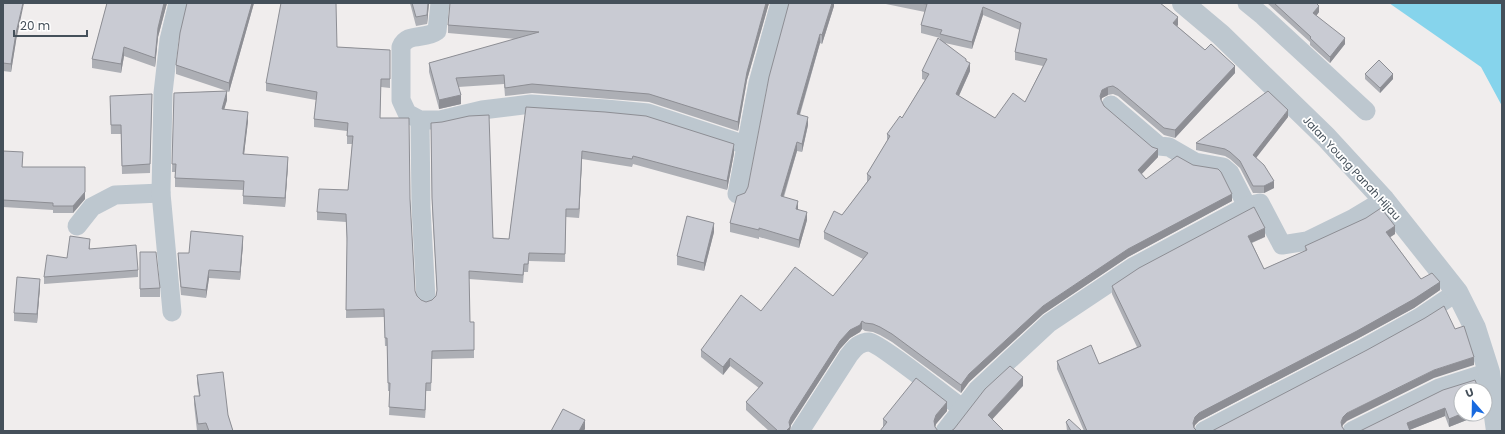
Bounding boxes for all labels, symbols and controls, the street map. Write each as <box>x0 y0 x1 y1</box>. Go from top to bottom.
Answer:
scale bar <box>14 12 87 38</box>
text: 20 m <box>20 17 50 34</box>
street label: Jalan Young Panah Hijau <box>1299 112 1405 224</box>
north arrow <box>1453 382 1493 422</box>
text: U <box>1463 384 1476 401</box>

